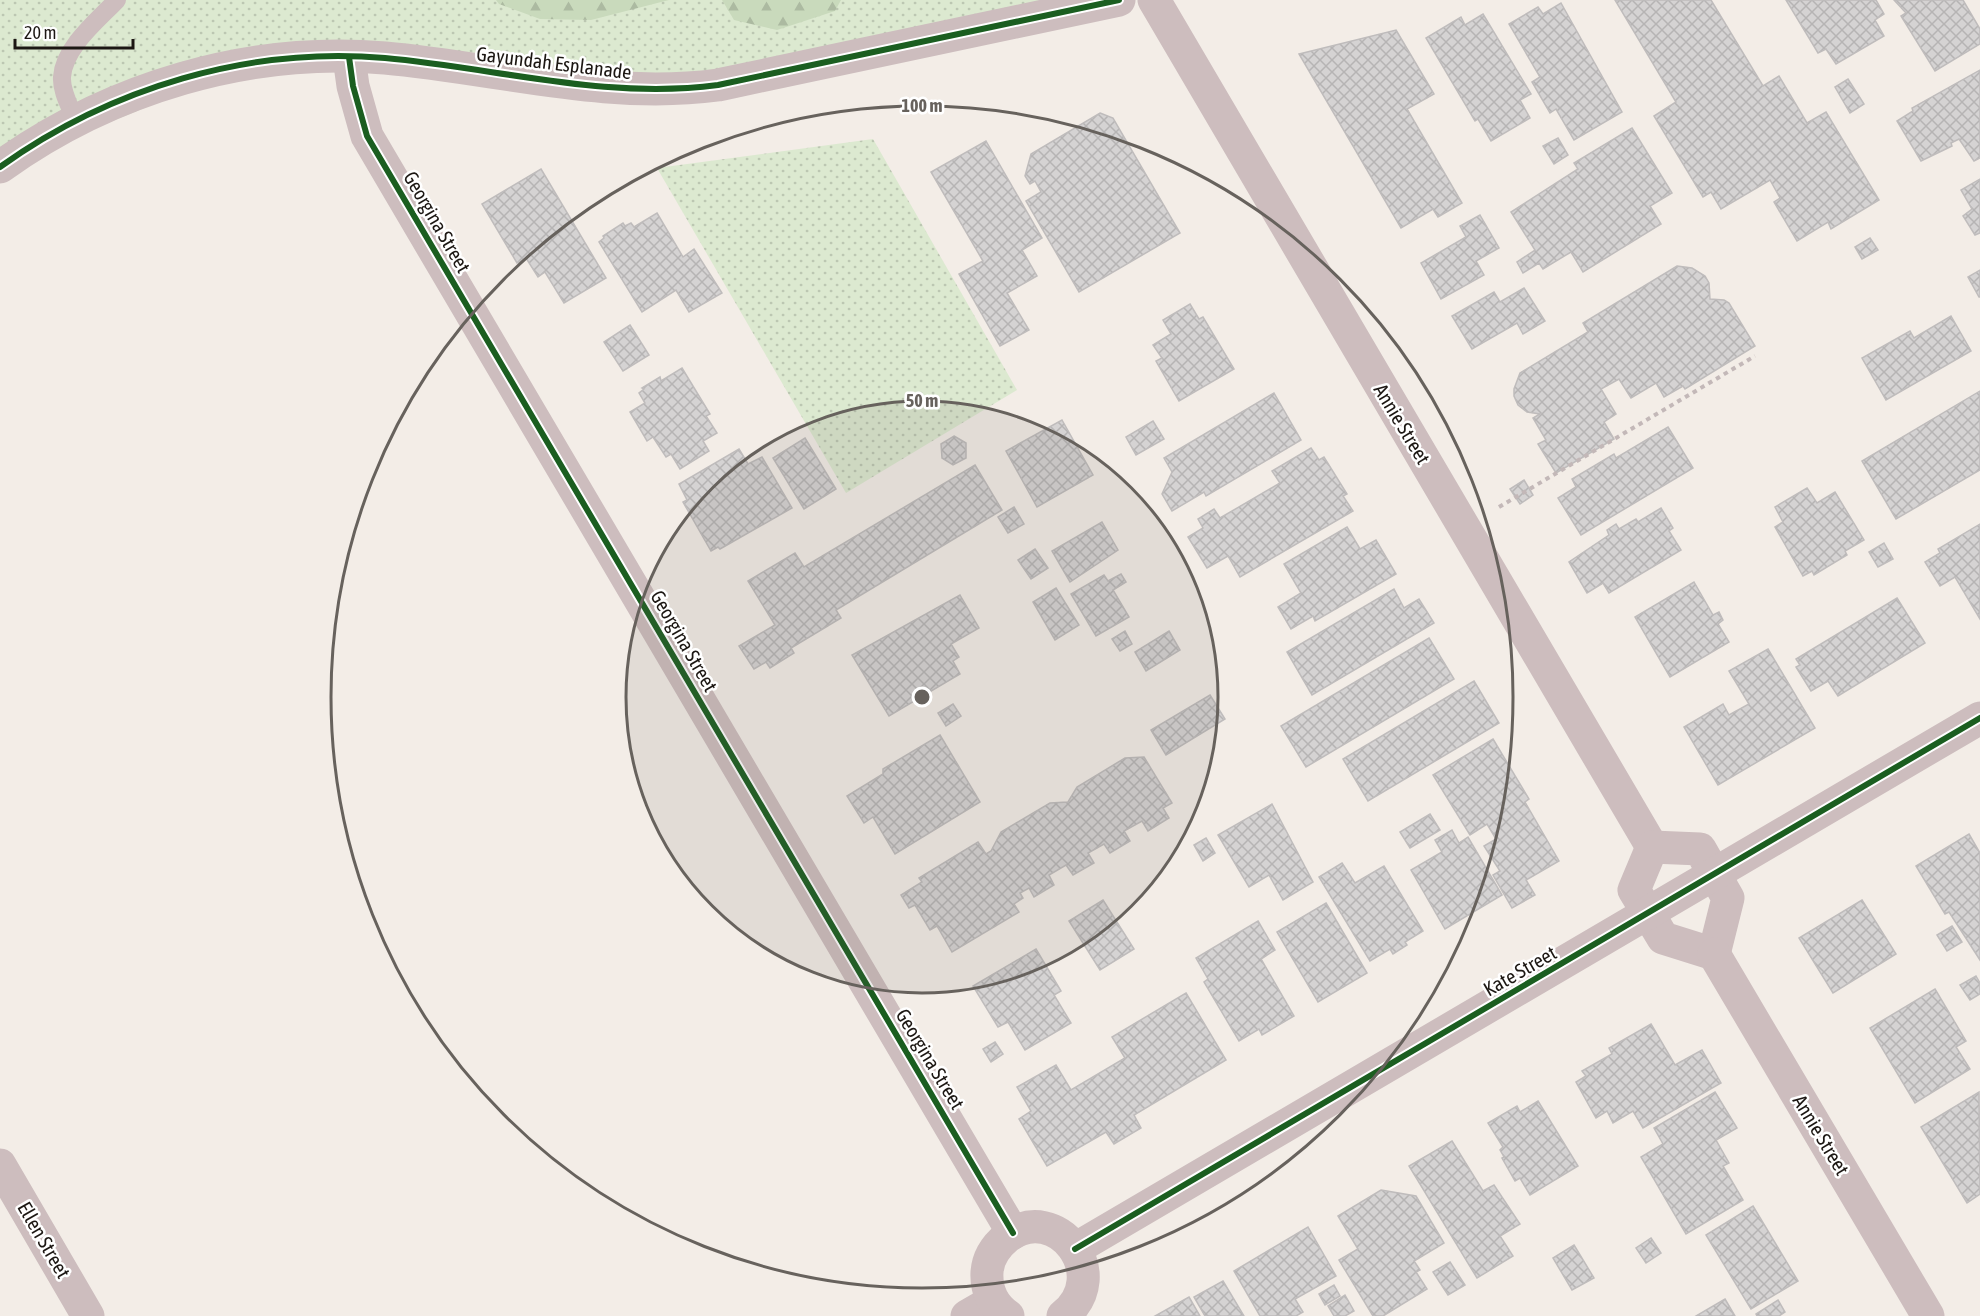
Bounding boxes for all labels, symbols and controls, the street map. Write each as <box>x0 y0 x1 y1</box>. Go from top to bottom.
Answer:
scale bar <box>15 12 134 50</box>
text: 20 m <box>24 22 56 43</box>
street label: Gayundah Esplanade <box>475 42 633 83</box>
text: 100 m <box>902 95 942 116</box>
street label: Georgina Street <box>399 167 476 277</box>
street label: Annie Street <box>1370 379 1435 468</box>
text: 50 m <box>906 390 938 411</box>
street label: Georgina Street <box>646 586 723 696</box>
centre of rings <box>912 687 932 707</box>
street label: Kate Street <box>1479 940 1560 1001</box>
street label: Georgina Street <box>891 1004 970 1113</box>
street label: Annie Street <box>1789 1090 1854 1179</box>
street label: Ellen Street <box>13 1197 76 1282</box>

